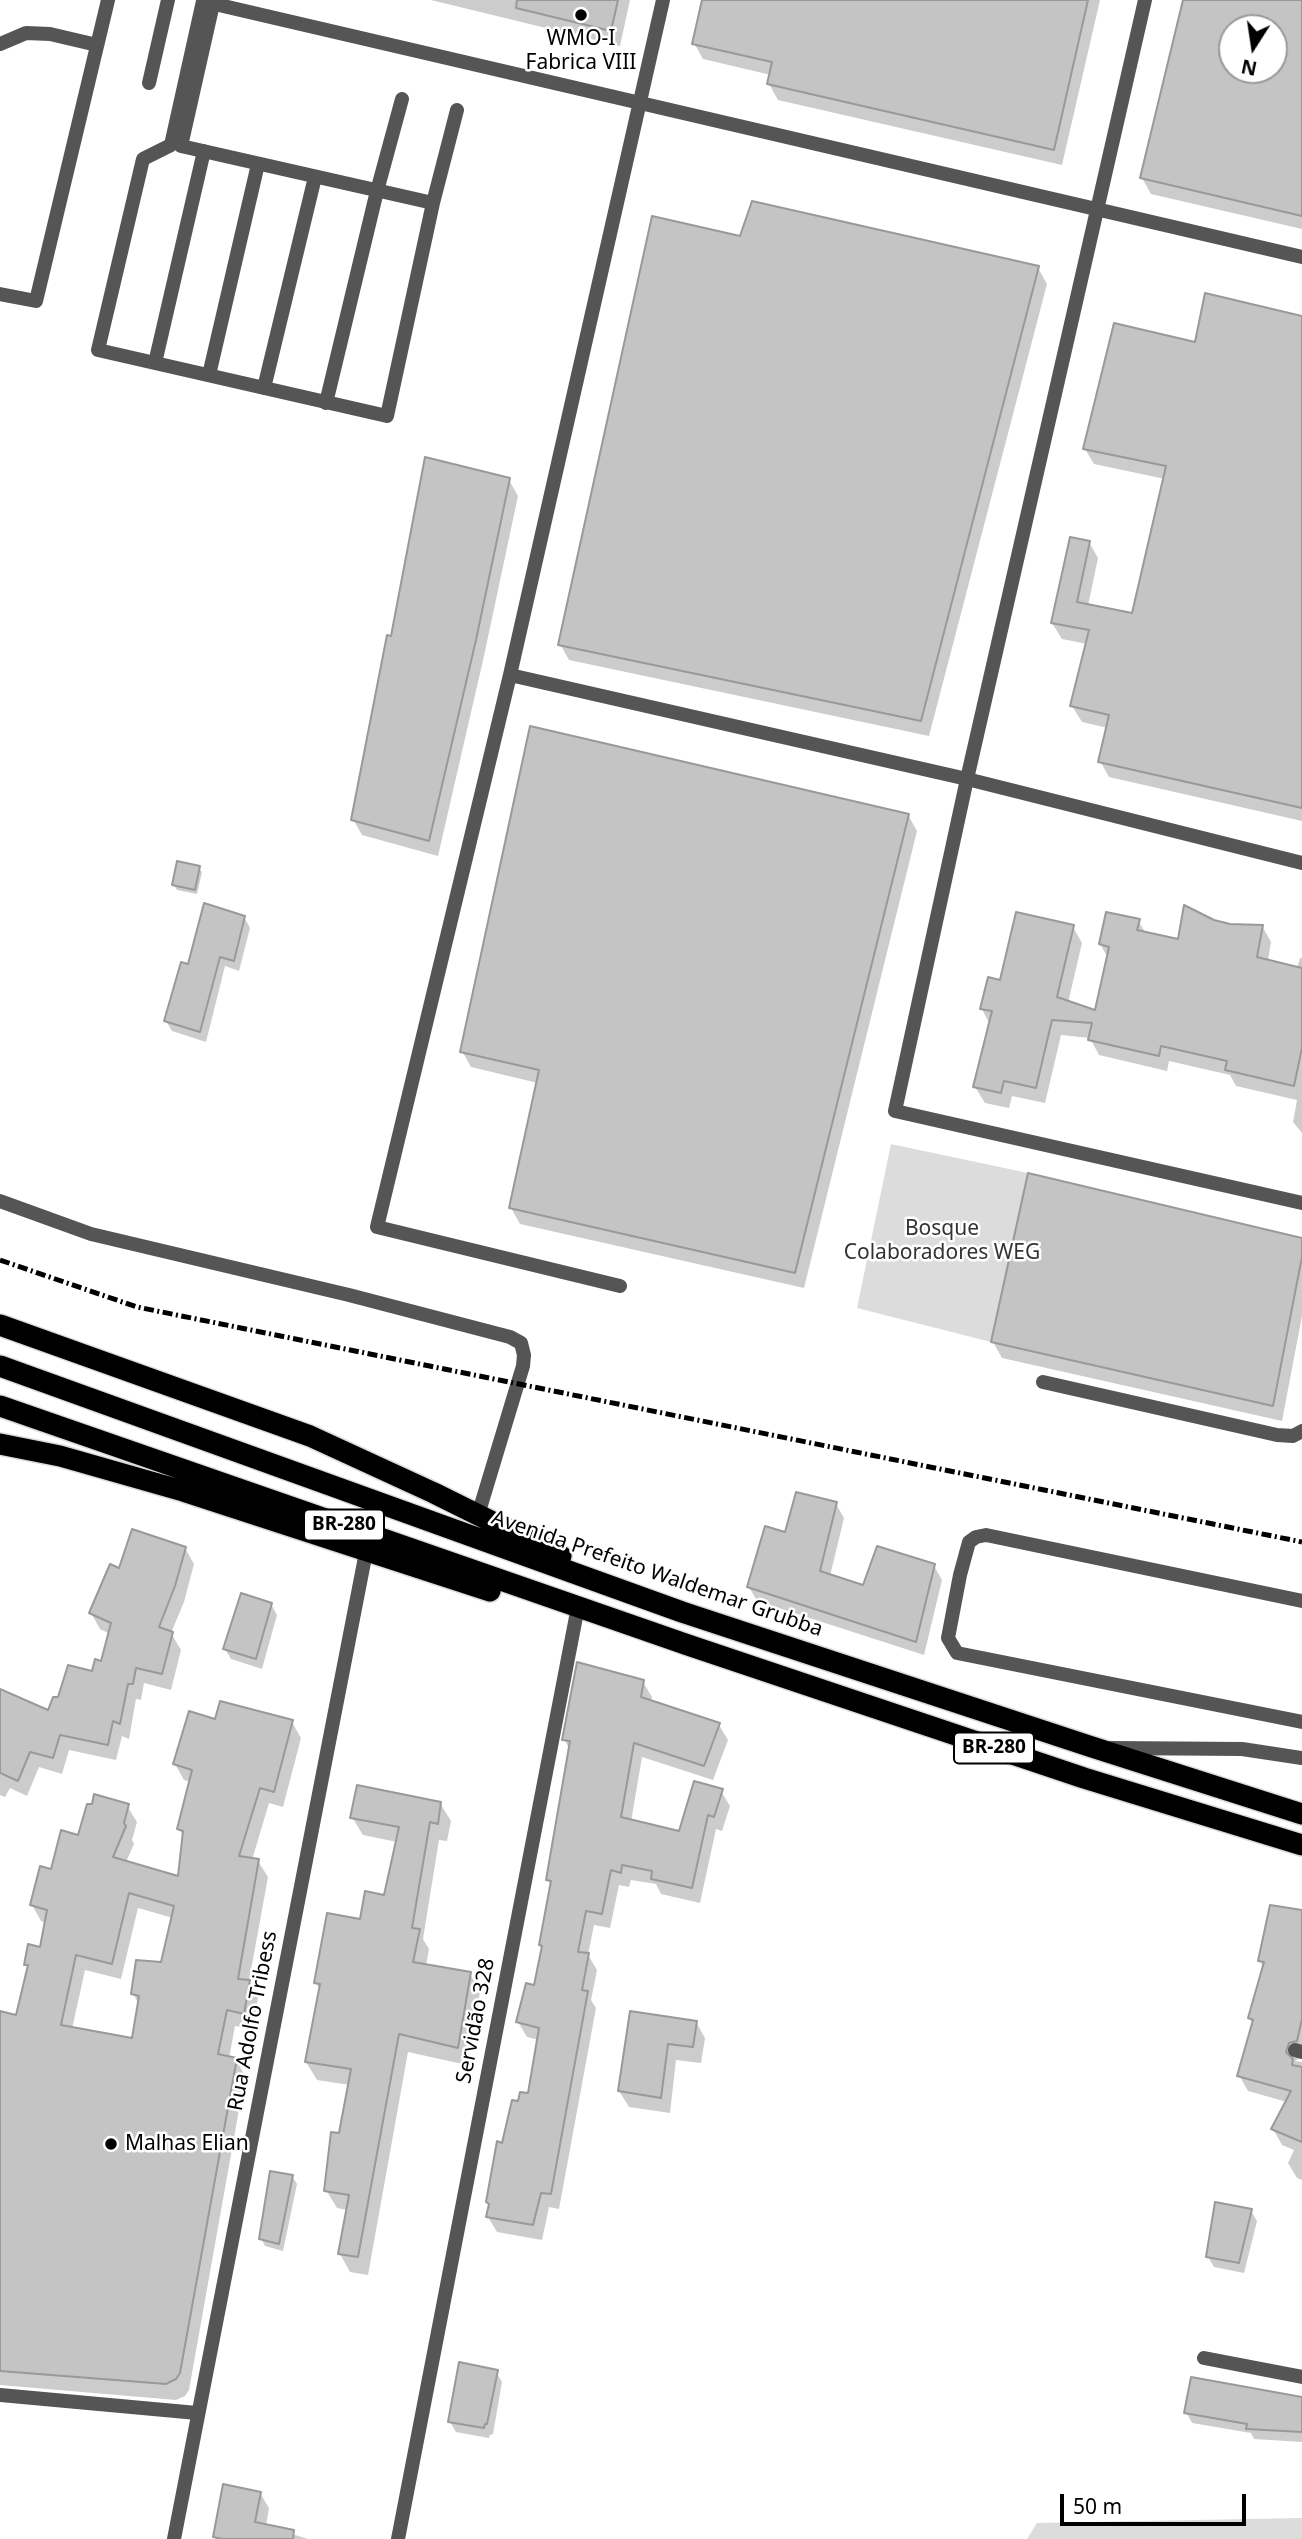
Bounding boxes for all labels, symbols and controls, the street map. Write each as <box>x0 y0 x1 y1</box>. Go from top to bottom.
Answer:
marker: WMO-I Fabrica VIII <box>573 7 589 23</box>
north arrow <box>1218 14 1288 84</box>
place label: WMO-I Fabrica VIII <box>526 26 636 76</box>
text: N <box>1239 53 1259 82</box>
park label: Bosque Colaboradores WEG <box>844 1216 1040 1266</box>
street label: Avenida Prefeito Waldemar Grubba <box>488 1505 826 1643</box>
road number: BR-280 <box>304 1510 384 1540</box>
road number: BR-280 <box>954 1732 1034 1764</box>
street label: Rua Adolfo Tribess <box>223 1929 283 2113</box>
street label: Servidão 328 <box>452 1956 500 2086</box>
place label: Malhas Elian <box>125 2131 249 2157</box>
marker: Malhas Elian <box>103 2136 119 2152</box>
scale bar <box>1064 2480 1250 2524</box>
text: 50 m <box>1073 2492 1122 2520</box>

